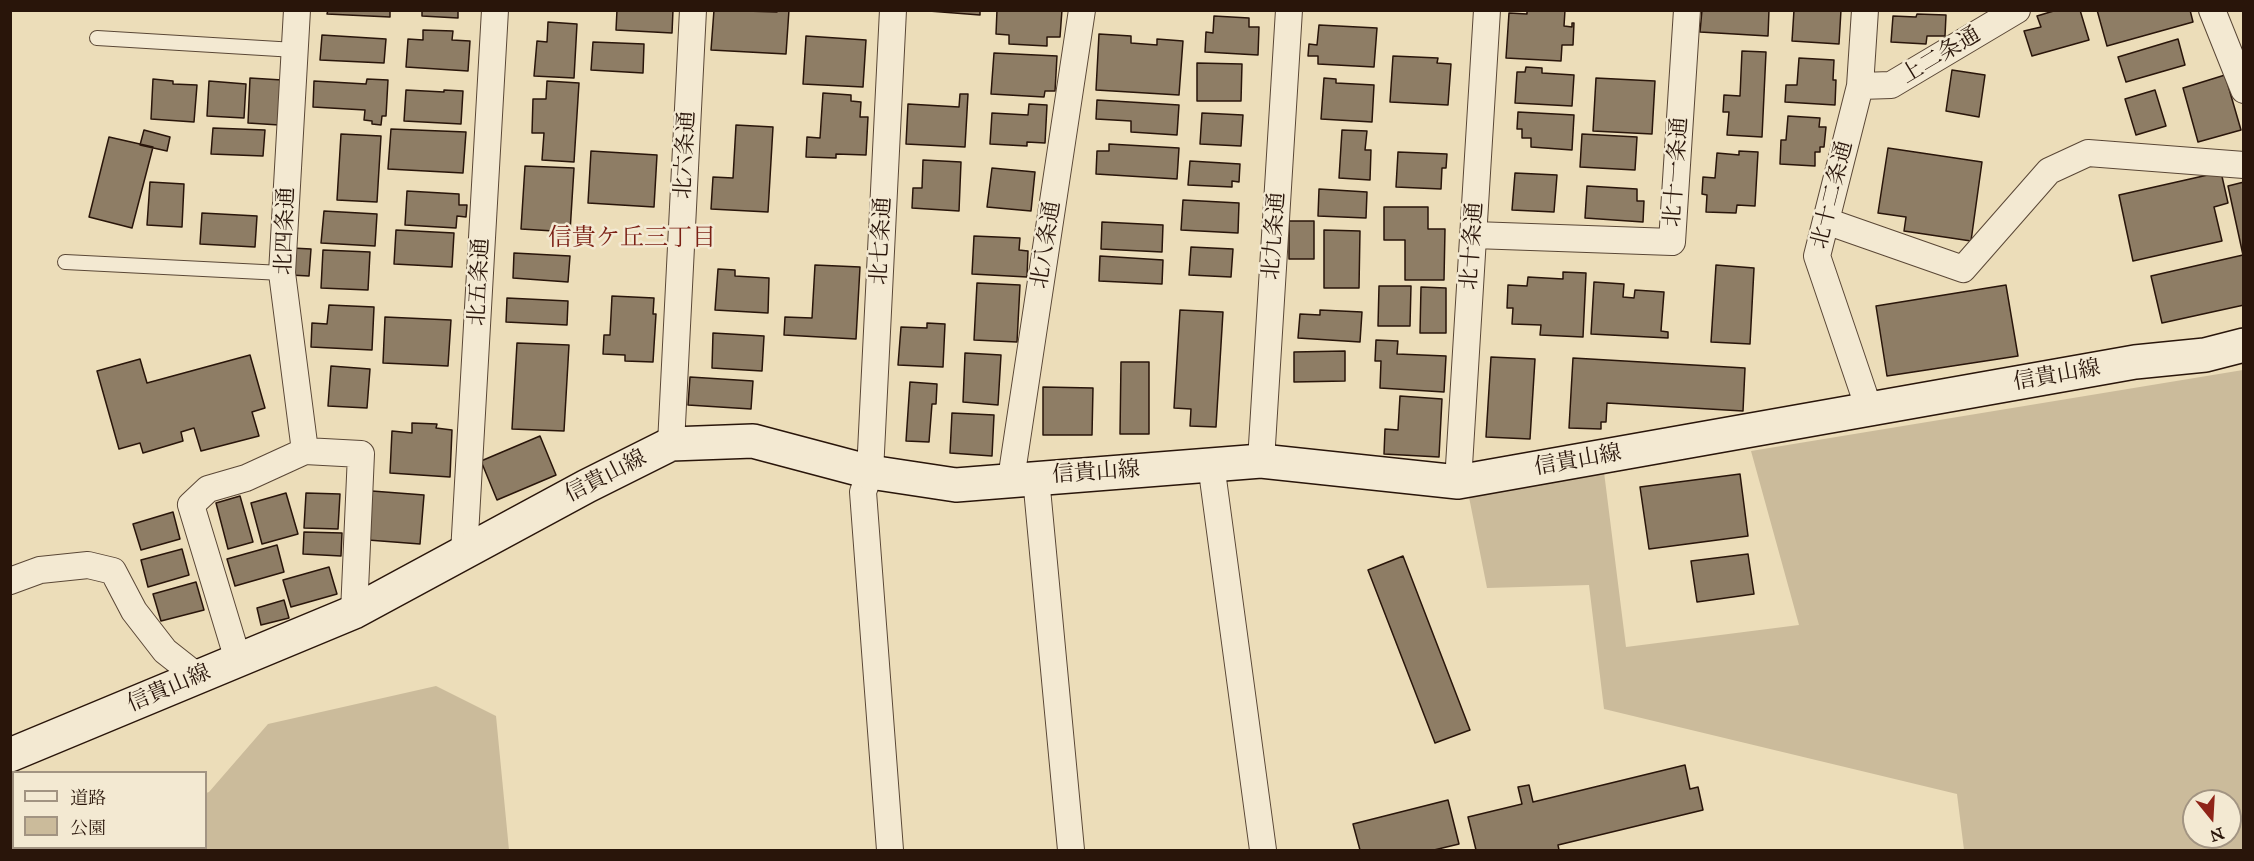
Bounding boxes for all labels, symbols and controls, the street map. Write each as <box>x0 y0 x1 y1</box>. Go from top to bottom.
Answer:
street label: 上二条通 <box>1896 22 1986 90</box>
street label: 北六条通 <box>671 110 701 200</box>
street label: 北十一条通 <box>1660 116 1694 228</box>
street label: 北十二条通 <box>1807 138 1859 252</box>
street label: 北四条通 <box>271 187 301 275</box>
street label: 北九条通 <box>1259 191 1291 281</box>
street label: 北七条通 <box>867 196 897 286</box>
street label: 北八条通 <box>1027 199 1067 291</box>
street label: 北十条通 <box>1457 201 1489 291</box>
district label: 信貴ケ丘三丁目 <box>548 225 716 253</box>
street label: 北五条通 <box>465 237 495 327</box>
street label: 信貴山線 <box>2011 355 2103 397</box>
street label: 信貴山線 <box>1532 440 1624 482</box>
street label: 信貴山線 <box>561 445 651 509</box>
street label: 信貴山線 <box>1051 457 1141 489</box>
street label: 信貴山線 <box>123 660 215 718</box>
legend <box>12 771 207 849</box>
text: 道路 <box>70 787 106 809</box>
north arrow <box>2182 789 2242 849</box>
text: 公園 <box>70 817 106 839</box>
text: N <box>2208 824 2226 846</box>

